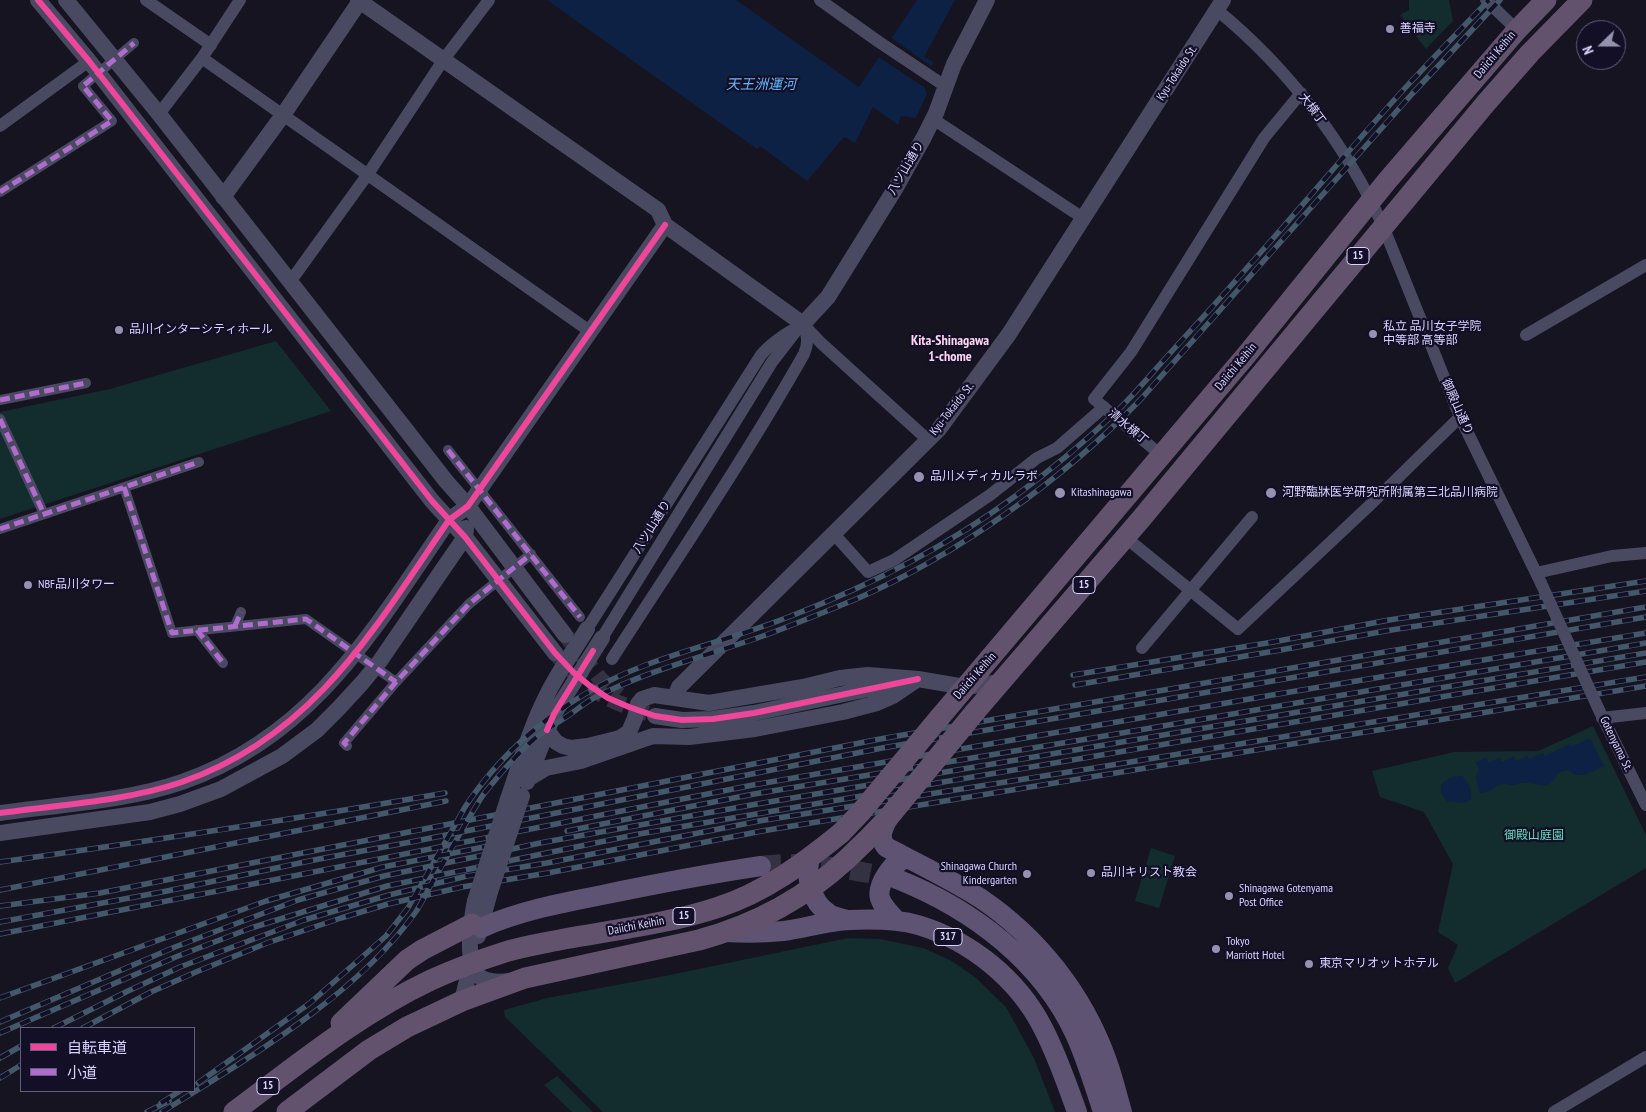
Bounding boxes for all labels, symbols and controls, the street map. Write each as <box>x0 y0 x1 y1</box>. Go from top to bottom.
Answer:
north arrow <box>1576 20 1626 70</box>
place label: 善福寺 <box>1400 22 1436 36</box>
marker: 善福寺 <box>1384 23 1396 35</box>
street label: Daiichi Keihin <box>1471 28 1519 82</box>
street label: Kyu-Tokaido St. <box>1154 43 1200 103</box>
text: N <box>1578 43 1598 57</box>
water label: 天王洲運河 <box>726 77 796 93</box>
street label: 大横丁 <box>1295 90 1329 128</box>
street label: 八ツ山通り <box>885 138 927 198</box>
road number: 15 <box>1347 248 1369 264</box>
place label: 私立 品川女子学院 中等部 高等部 <box>1383 320 1482 348</box>
place label: 品川インターシティホール <box>129 323 273 337</box>
marker: 品川インターシティホール <box>113 324 125 336</box>
marker: 私立 品川女子学院 中等部 高等部 <box>1367 328 1379 340</box>
district label: Kita-Shinagawa 1-chome <box>911 333 989 366</box>
street label: Daiichi Keihin <box>1212 340 1260 394</box>
street label: 御殿山通り <box>1438 377 1476 437</box>
street label: Kyu-Tokaido St. <box>927 380 977 438</box>
street label: 清水横丁 <box>1105 406 1151 448</box>
marker: 品川メディカルラボ <box>912 470 926 484</box>
place label: 品川メディカルラボ <box>930 470 1038 484</box>
marker: Kitashinagawa <box>1053 486 1067 500</box>
place label: Kitashinagawa <box>1071 486 1131 500</box>
marker: 河野臨牀医学研究所附属第三北品川病院 <box>1264 486 1278 500</box>
place label: 河野臨牀医学研究所附属第三北品川病院 <box>1282 486 1498 500</box>
street label: 八ツ山通り <box>630 498 674 556</box>
road number: 15 <box>1073 576 1095 594</box>
place label: NBF品川タワー <box>38 578 115 592</box>
marker: NBF品川タワー <box>22 579 34 591</box>
street label: Daiichi Keihin <box>951 650 999 702</box>
street label: Gotenyama St. <box>1596 714 1636 774</box>
park label: 御殿山庭園 <box>1504 829 1564 843</box>
place label: Shinagawa Church Kindergarten <box>941 860 1017 888</box>
place label: 品川キリスト教会 <box>1101 866 1197 880</box>
marker: 品川キリスト教会 <box>1085 867 1097 879</box>
marker: Shinagawa Church Kindergarten <box>1021 868 1033 880</box>
place label: Shinagawa Gotenyama Post Office <box>1239 882 1333 910</box>
marker: Shinagawa Gotenyama Post Office <box>1223 890 1235 902</box>
road number: 15 <box>673 908 695 924</box>
street label: Daiichi Keihin <box>607 913 665 939</box>
road number: 317 <box>934 929 962 946</box>
place label: Tokyo Marriott Hotel <box>1226 935 1285 963</box>
marker: Tokyo Marriott Hotel <box>1210 943 1222 955</box>
place label: 東京マリオットホテル <box>1319 957 1439 971</box>
marker: 東京マリオットホテル <box>1303 958 1315 970</box>
legend <box>20 1027 195 1092</box>
text: 自転車道 <box>67 1038 127 1057</box>
text: 小道 <box>67 1063 97 1082</box>
road number: 15 <box>257 1078 279 1094</box>

